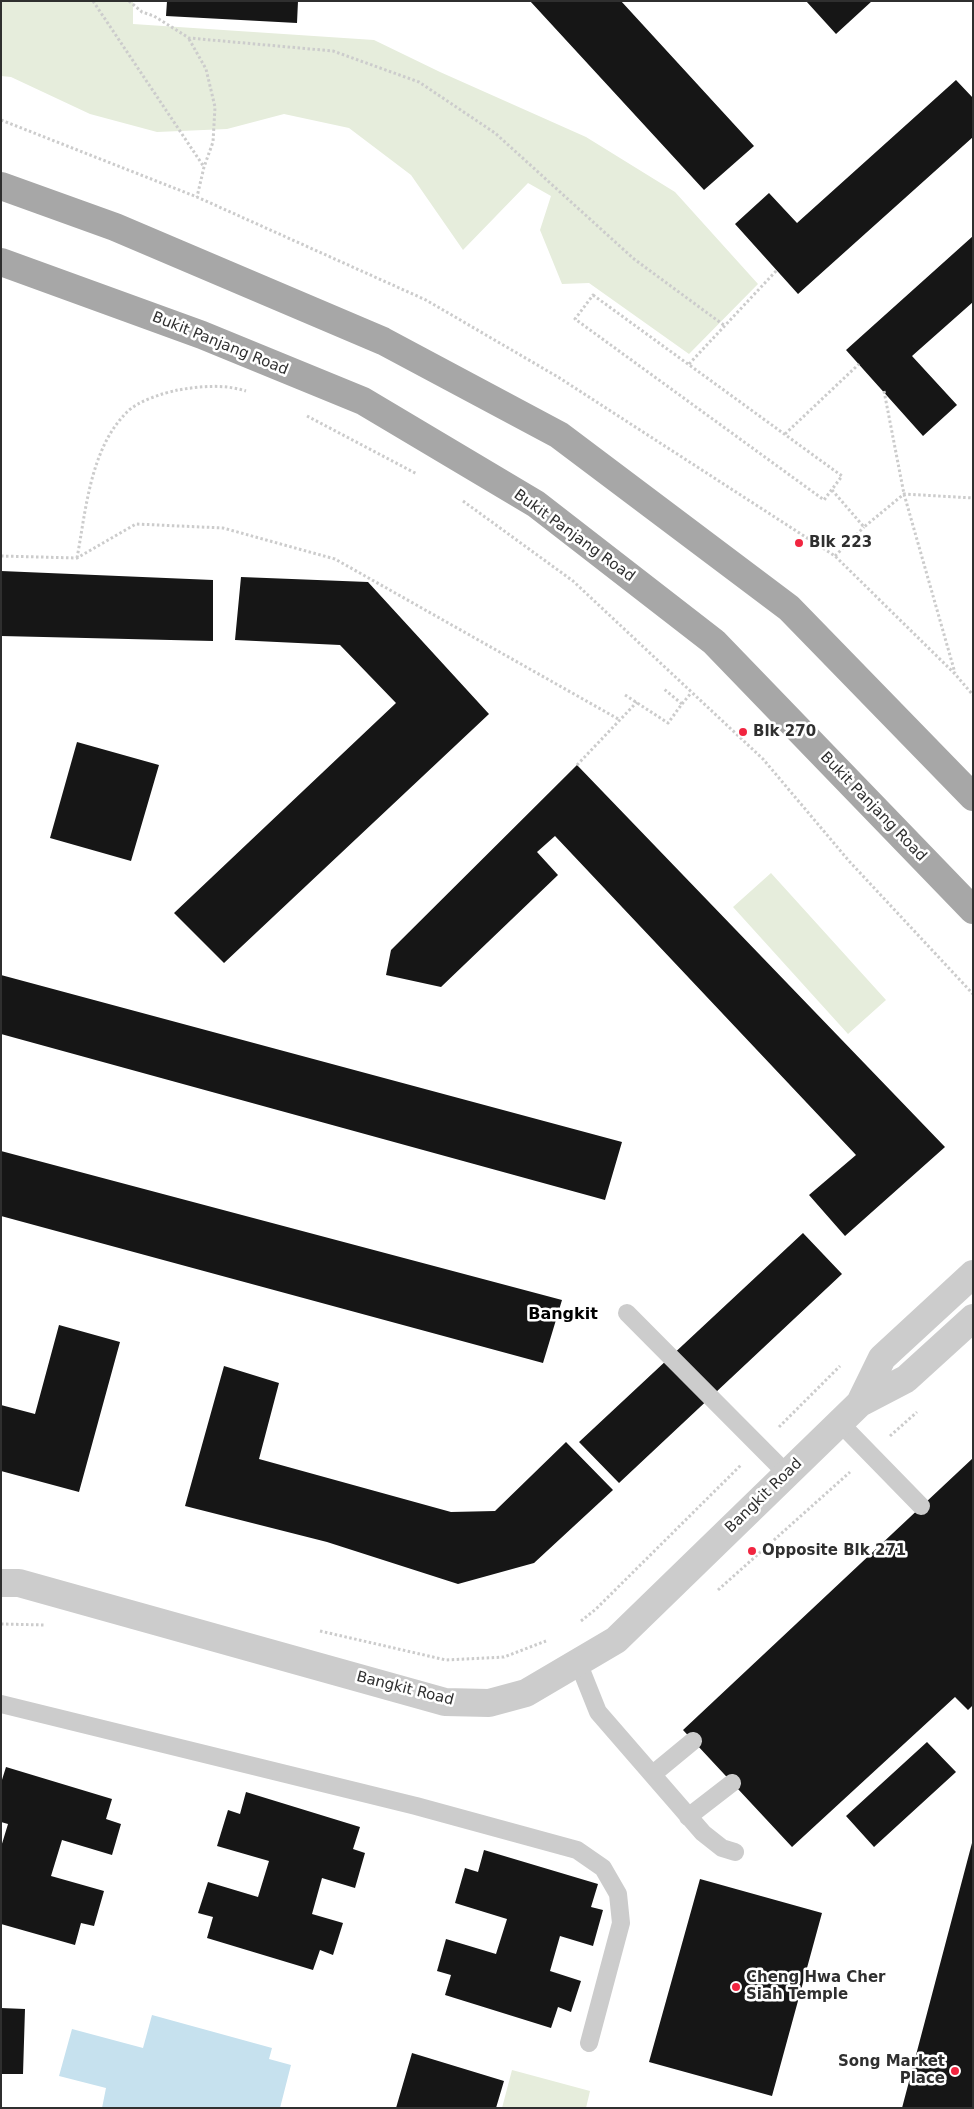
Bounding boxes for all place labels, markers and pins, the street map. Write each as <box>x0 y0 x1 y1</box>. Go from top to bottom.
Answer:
place label: Blk 223 <box>809 534 872 552</box>
marker: Blk 223 <box>793 537 805 549</box>
place label: Blk 270 <box>753 723 816 741</box>
marker: Blk 270 <box>737 726 749 738</box>
place label: Opposite Blk 271 <box>762 1542 906 1560</box>
marker: Opposite Blk 271 <box>746 1545 758 1557</box>
place label: Cheng Hwa Cher Siah Temple <box>746 1969 886 2004</box>
marker: Cheng Hwa Cher Siah Temple <box>730 1981 742 1993</box>
place label: Song Market Place <box>838 2053 945 2088</box>
marker: Song Market Place <box>949 2065 961 2077</box>

